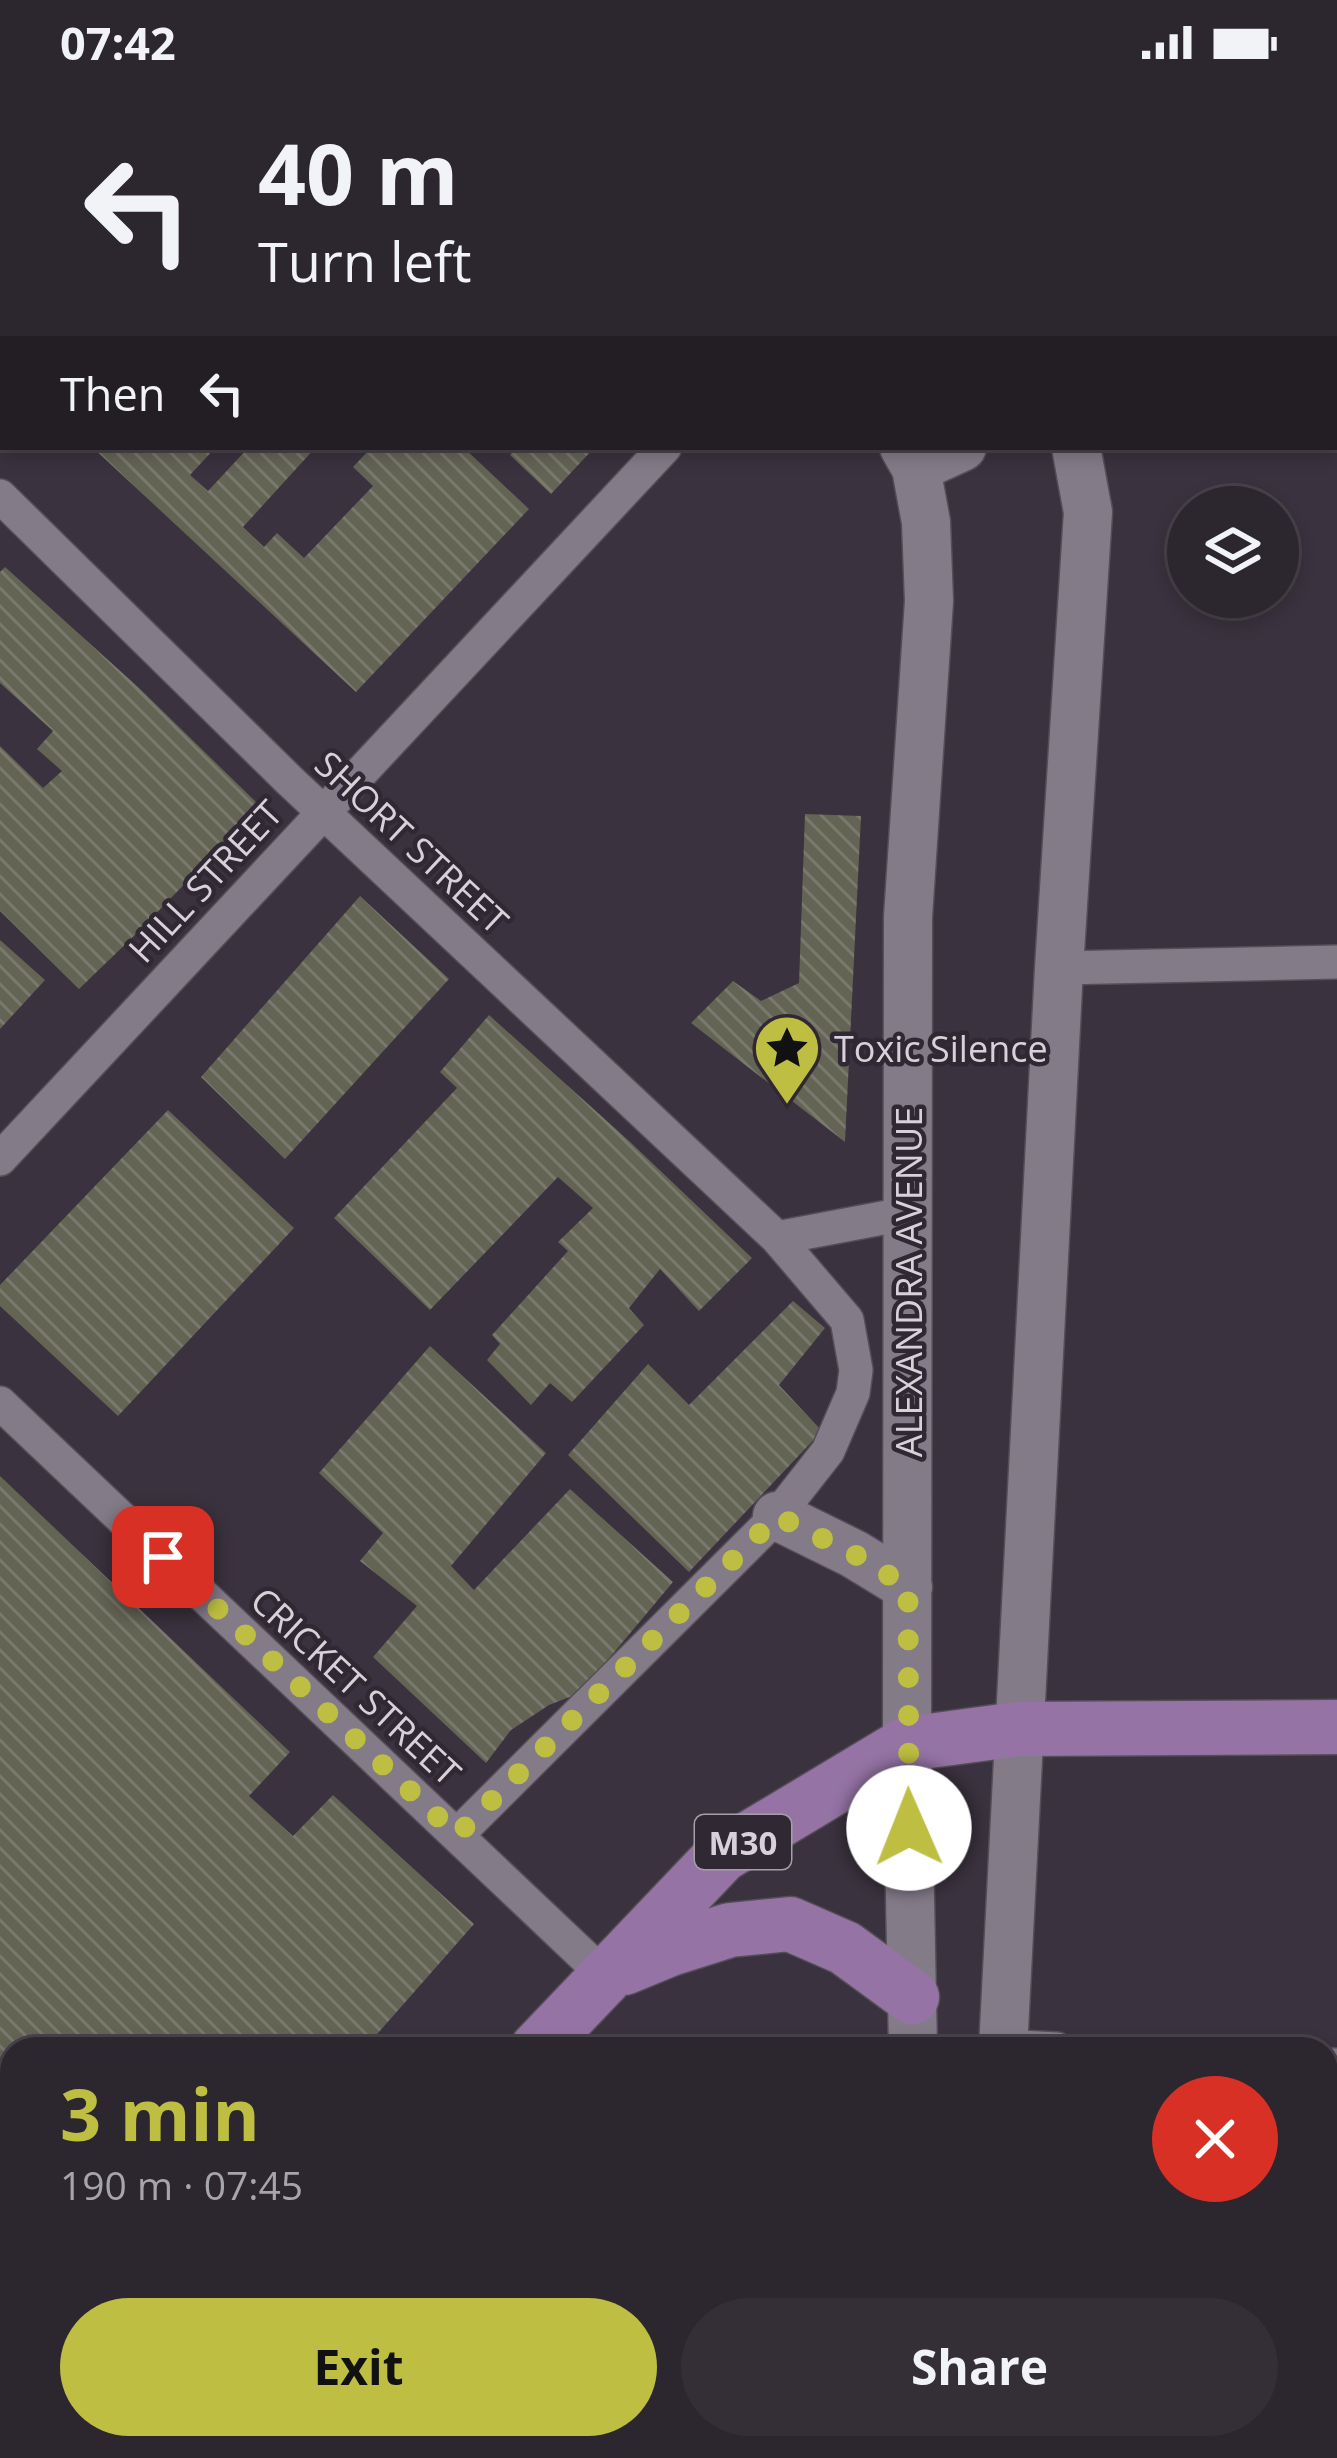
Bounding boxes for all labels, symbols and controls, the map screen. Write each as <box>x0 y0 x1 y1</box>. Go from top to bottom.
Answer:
text: 07:42 <box>60 12 176 73</box>
text: 40 m <box>258 115 458 230</box>
icon: left <box>60 132 216 288</box>
text: Turn left <box>258 224 471 298</box>
icon: left <box>189 360 255 426</box>
text: Then <box>60 363 165 424</box>
map controls <box>1167 486 1299 618</box>
button: layers <box>1167 486 1299 618</box>
street label: SHORT STREET <box>305 740 519 944</box>
street label: HILL STREET <box>117 789 293 973</box>
place icon: Toxic Silence <box>752 1013 822 1107</box>
place label: Toxic Silence <box>834 1024 1048 1073</box>
street label: ALEXANDRA AVENUE <box>884 1107 933 1457</box>
pin <box>112 1506 214 1608</box>
icon: arrive <box>130 1524 196 1590</box>
street label: CRICKET STREET <box>240 1576 472 1796</box>
position arrow <box>846 1765 972 1891</box>
road number: M30 <box>695 1815 791 1869</box>
text: 3 min <box>60 2064 260 2162</box>
button: close <box>1152 2076 1278 2202</box>
text: 190 m · 07:45 <box>60 2158 303 2211</box>
button: Exit <box>60 2298 657 2436</box>
button: Share <box>681 2298 1278 2436</box>

